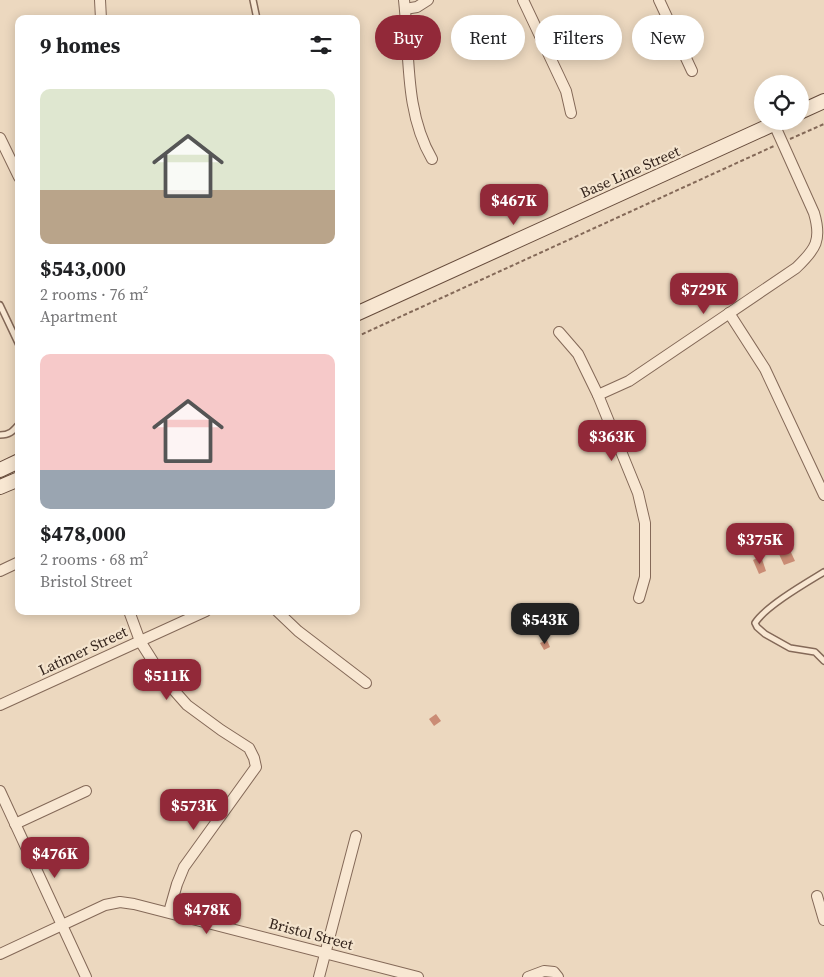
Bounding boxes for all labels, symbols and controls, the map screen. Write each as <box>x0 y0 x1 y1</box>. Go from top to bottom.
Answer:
chip: Buy <box>375 15 441 60</box>
chip: Rent <box>451 15 525 60</box>
chip: Filters <box>535 15 622 60</box>
chip: New <box>632 15 704 60</box>
text: 9 homes <box>40 31 120 60</box>
icon: filters <box>307 31 335 59</box>
map controls <box>754 75 809 130</box>
button: locate <box>754 75 809 130</box>
icon: home <box>143 121 233 211</box>
street label: Base Line Street <box>577 140 683 203</box>
pin: $467K <box>479 184 549 226</box>
text: $467K <box>491 189 537 211</box>
text: $543,000 <box>40 254 126 283</box>
pin: $729K <box>669 272 739 315</box>
text: $729K <box>681 278 727 300</box>
text: 2 rooms · 76 m² <box>40 283 148 305</box>
text: Apartment <box>40 305 117 327</box>
icon: home <box>143 386 233 476</box>
pin: $363K <box>577 420 647 462</box>
text: $363K <box>589 425 635 447</box>
text: $478,000 <box>40 519 126 548</box>
pin: $375K <box>725 522 795 565</box>
text: $375K <box>737 528 783 550</box>
text: 2 rooms · 68 m² <box>40 548 148 570</box>
text: Bristol Street <box>40 570 132 592</box>
pin: $543K <box>510 602 580 645</box>
text: $543K <box>522 608 568 630</box>
street label: Latimer Street <box>35 621 131 680</box>
pin: $511K <box>132 658 202 701</box>
text: $511K <box>144 664 190 686</box>
pin: $573K <box>159 788 229 831</box>
text: $573K <box>171 794 217 816</box>
pin: $476K <box>20 836 90 879</box>
text: $476K <box>32 842 78 864</box>
pin: $478K <box>172 892 242 935</box>
text: $478K <box>184 898 230 920</box>
street label: Bristol Street <box>267 912 356 955</box>

